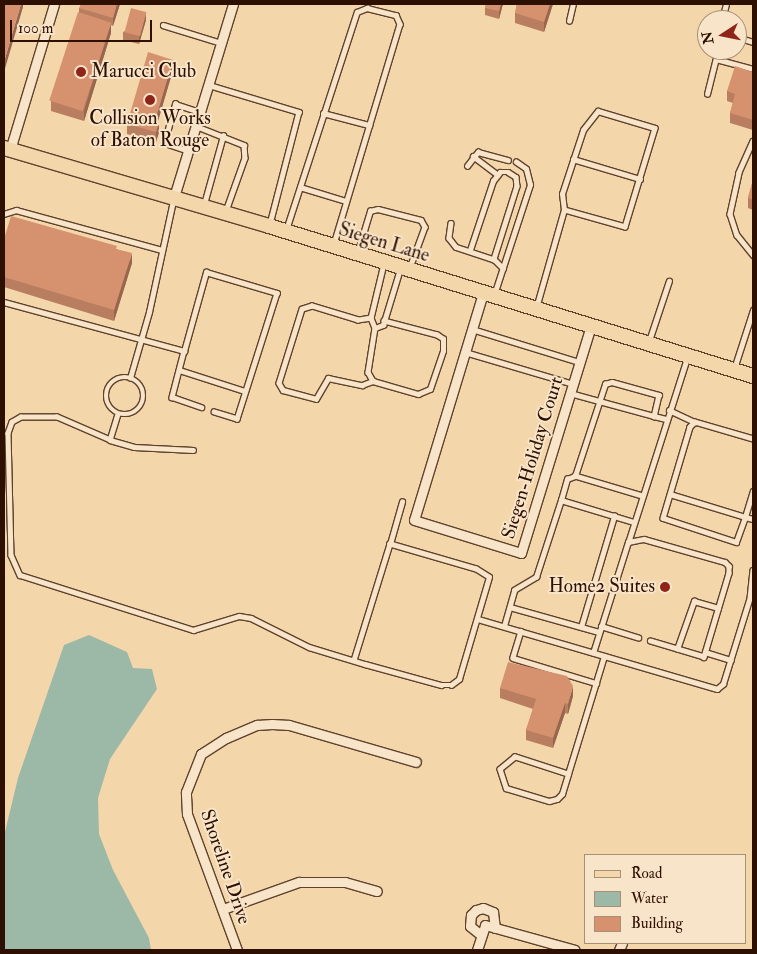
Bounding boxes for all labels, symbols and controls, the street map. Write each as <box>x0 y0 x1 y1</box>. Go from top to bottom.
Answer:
scale bar <box>12 10 155 42</box>
north arrow <box>697 10 747 60</box>
text: 100 m <box>18 19 53 38</box>
text: N <box>698 30 717 46</box>
place label: Marucci Club <box>91 61 196 83</box>
marker: Marucci Club <box>75 66 87 78</box>
marker: Collision Works of Baton Rouge <box>144 94 156 106</box>
place label: Collision Works of Baton Rouge <box>89 108 211 152</box>
street label: Siegen Lane <box>336 218 432 268</box>
street label: Siegen-Holiday Court <box>498 374 568 542</box>
place label: Home2 Suites <box>548 576 655 598</box>
marker: Home2 Suites <box>659 581 671 593</box>
street label: Shoreline Drive <box>195 807 255 927</box>
legend <box>584 854 747 944</box>
text: Road <box>631 864 662 883</box>
text: Water <box>631 889 668 908</box>
text: Building <box>631 914 683 933</box>

